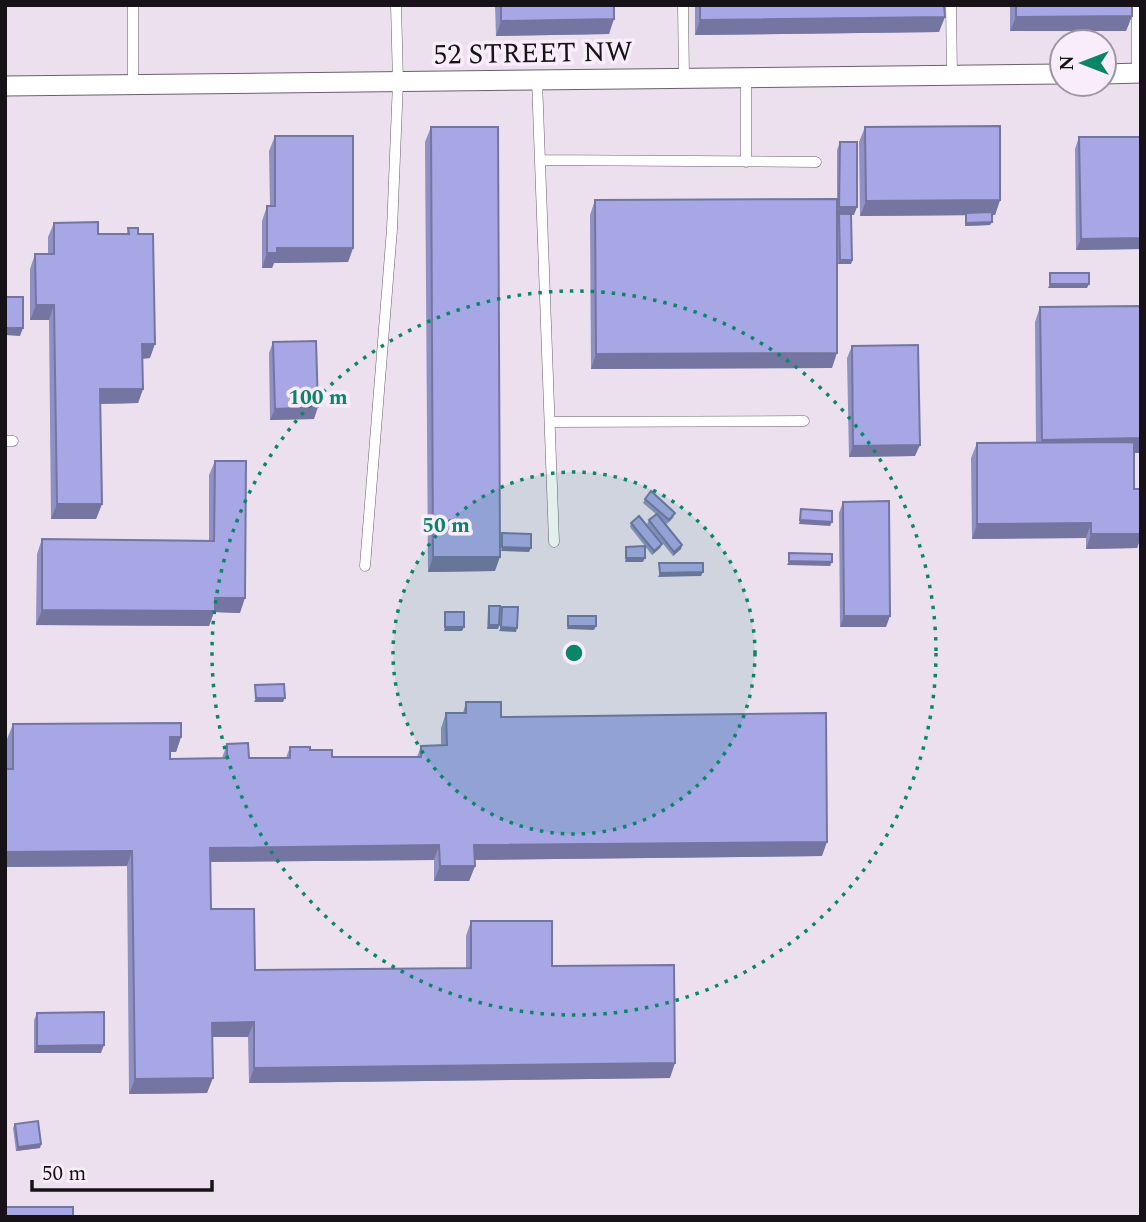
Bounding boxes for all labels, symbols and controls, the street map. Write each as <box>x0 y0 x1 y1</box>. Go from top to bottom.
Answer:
north arrow <box>1048 28 1118 98</box>
street label: 52 STREET NW <box>433 30 634 77</box>
text: N <box>1053 55 1082 71</box>
text: 100 m <box>288 382 348 414</box>
text: 50 m <box>422 510 470 542</box>
centre of rings <box>562 641 586 665</box>
scale bar <box>32 1148 212 1192</box>
text: 50 m <box>42 1158 86 1190</box>

